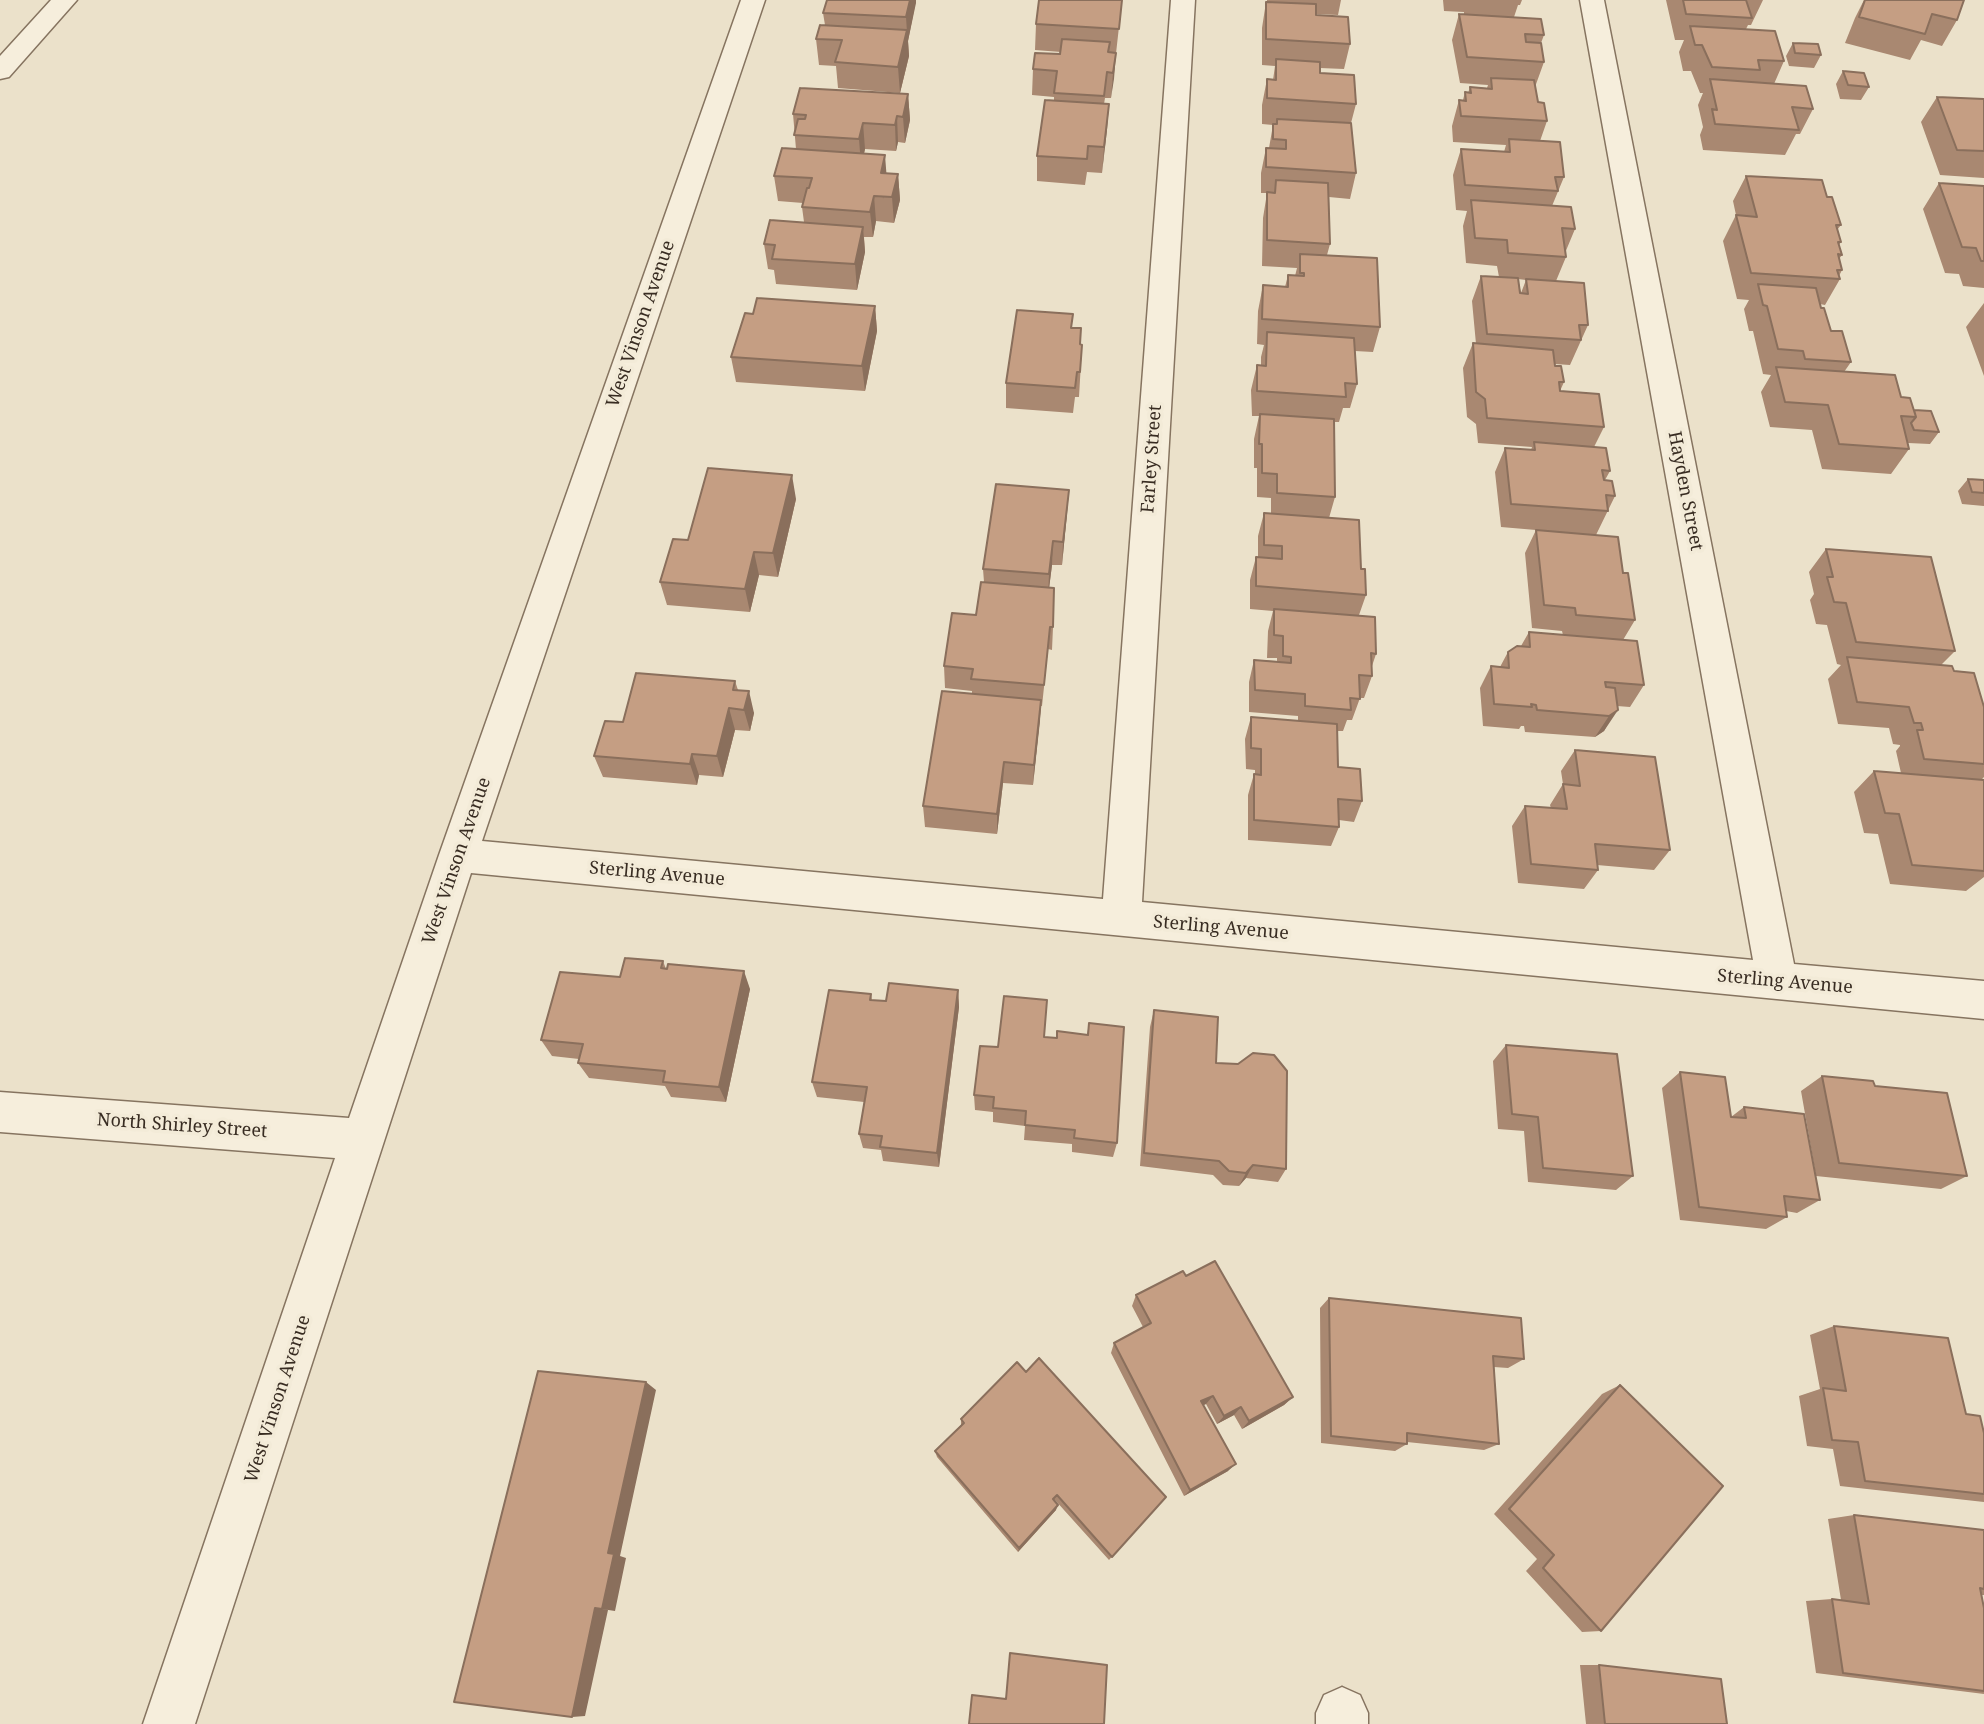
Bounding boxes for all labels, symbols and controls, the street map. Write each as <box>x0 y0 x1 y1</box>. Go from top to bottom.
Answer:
street label: West Vinson Avenue <box>602 238 680 410</box>
street label: Farley Street <box>1137 404 1167 514</box>
street label: Hayden Street <box>1663 429 1707 553</box>
street label: West Vinson Avenue <box>418 775 496 947</box>
street label: Sterling Avenue <box>588 857 726 891</box>
street label: Sterling Avenue <box>1152 911 1290 945</box>
street label: Sterling Avenue <box>1716 965 1854 999</box>
street label: North Shirley Street <box>96 1109 268 1143</box>
street label: West Vinson Avenue <box>241 1312 315 1486</box>

